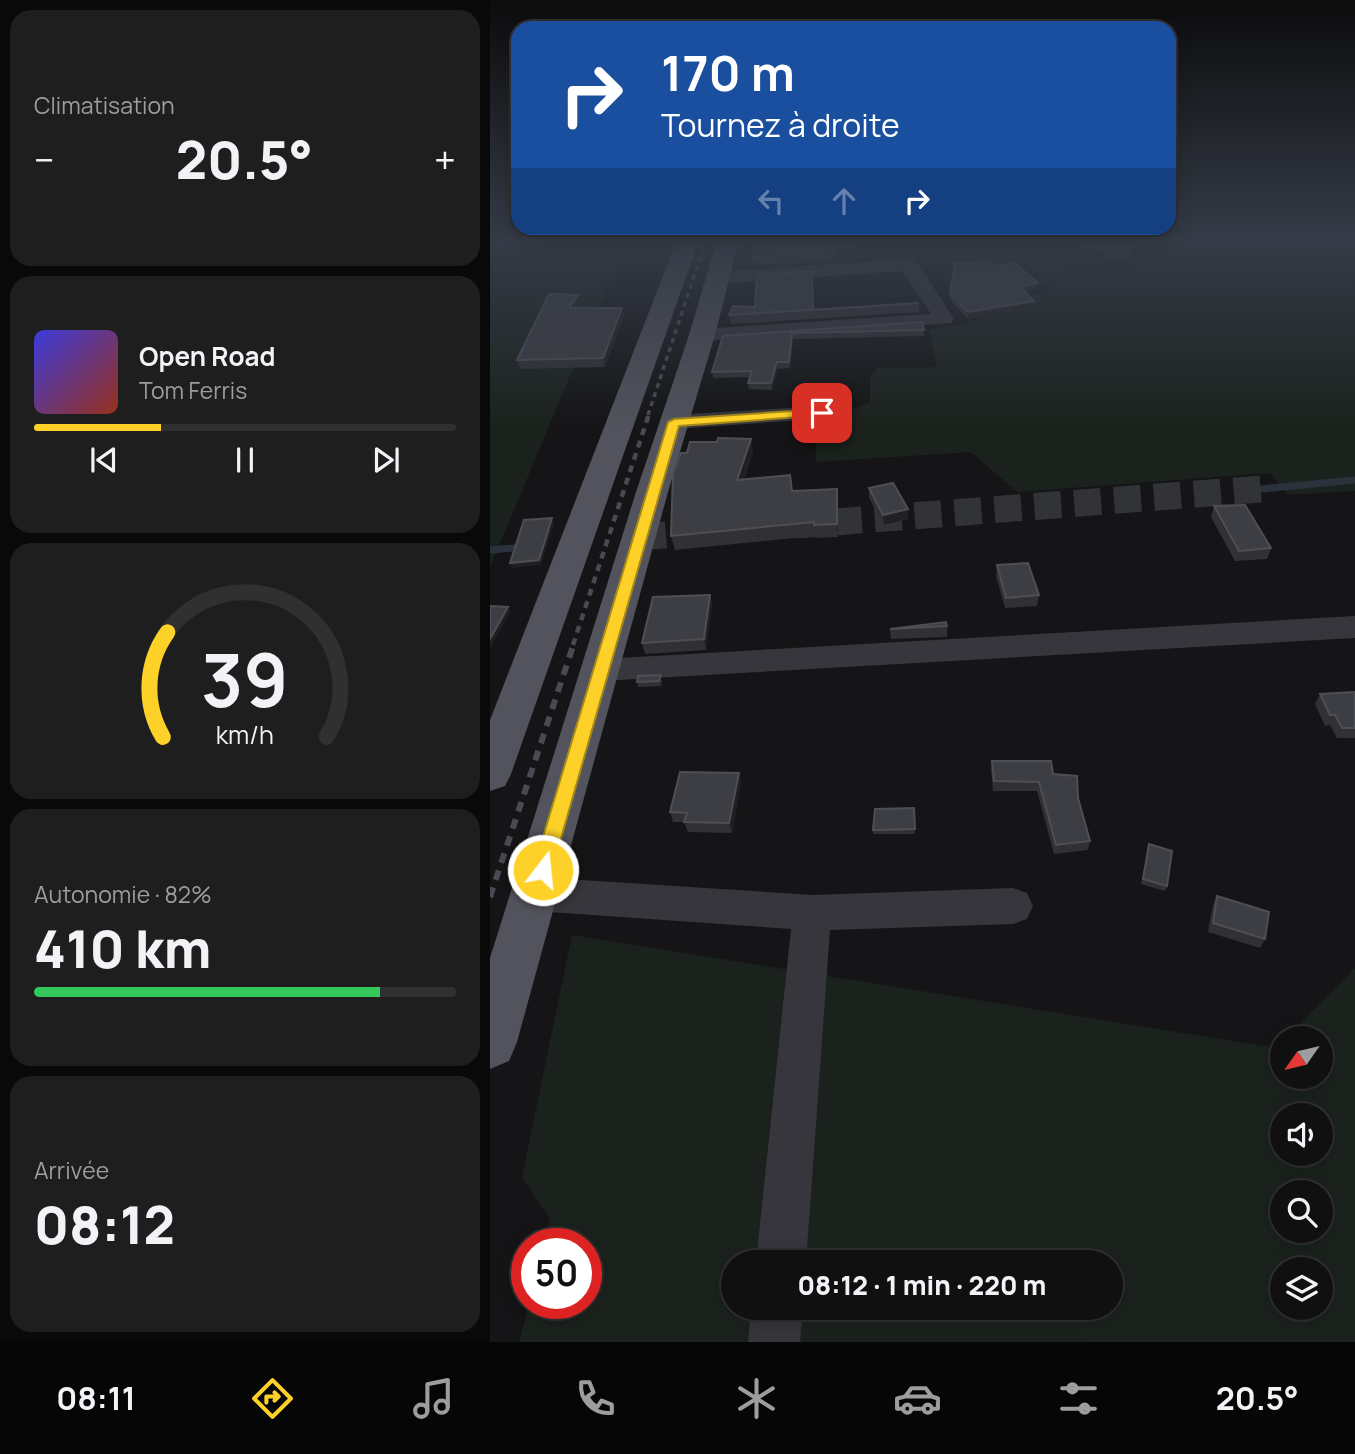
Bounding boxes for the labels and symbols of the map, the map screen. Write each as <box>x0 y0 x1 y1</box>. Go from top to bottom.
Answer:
pin <box>792 383 852 443</box>
position arrow <box>506 833 580 907</box>
north arrow <box>1270 1026 1334 1088</box>
speed limit sign: 50 <box>511 1228 602 1319</box>

